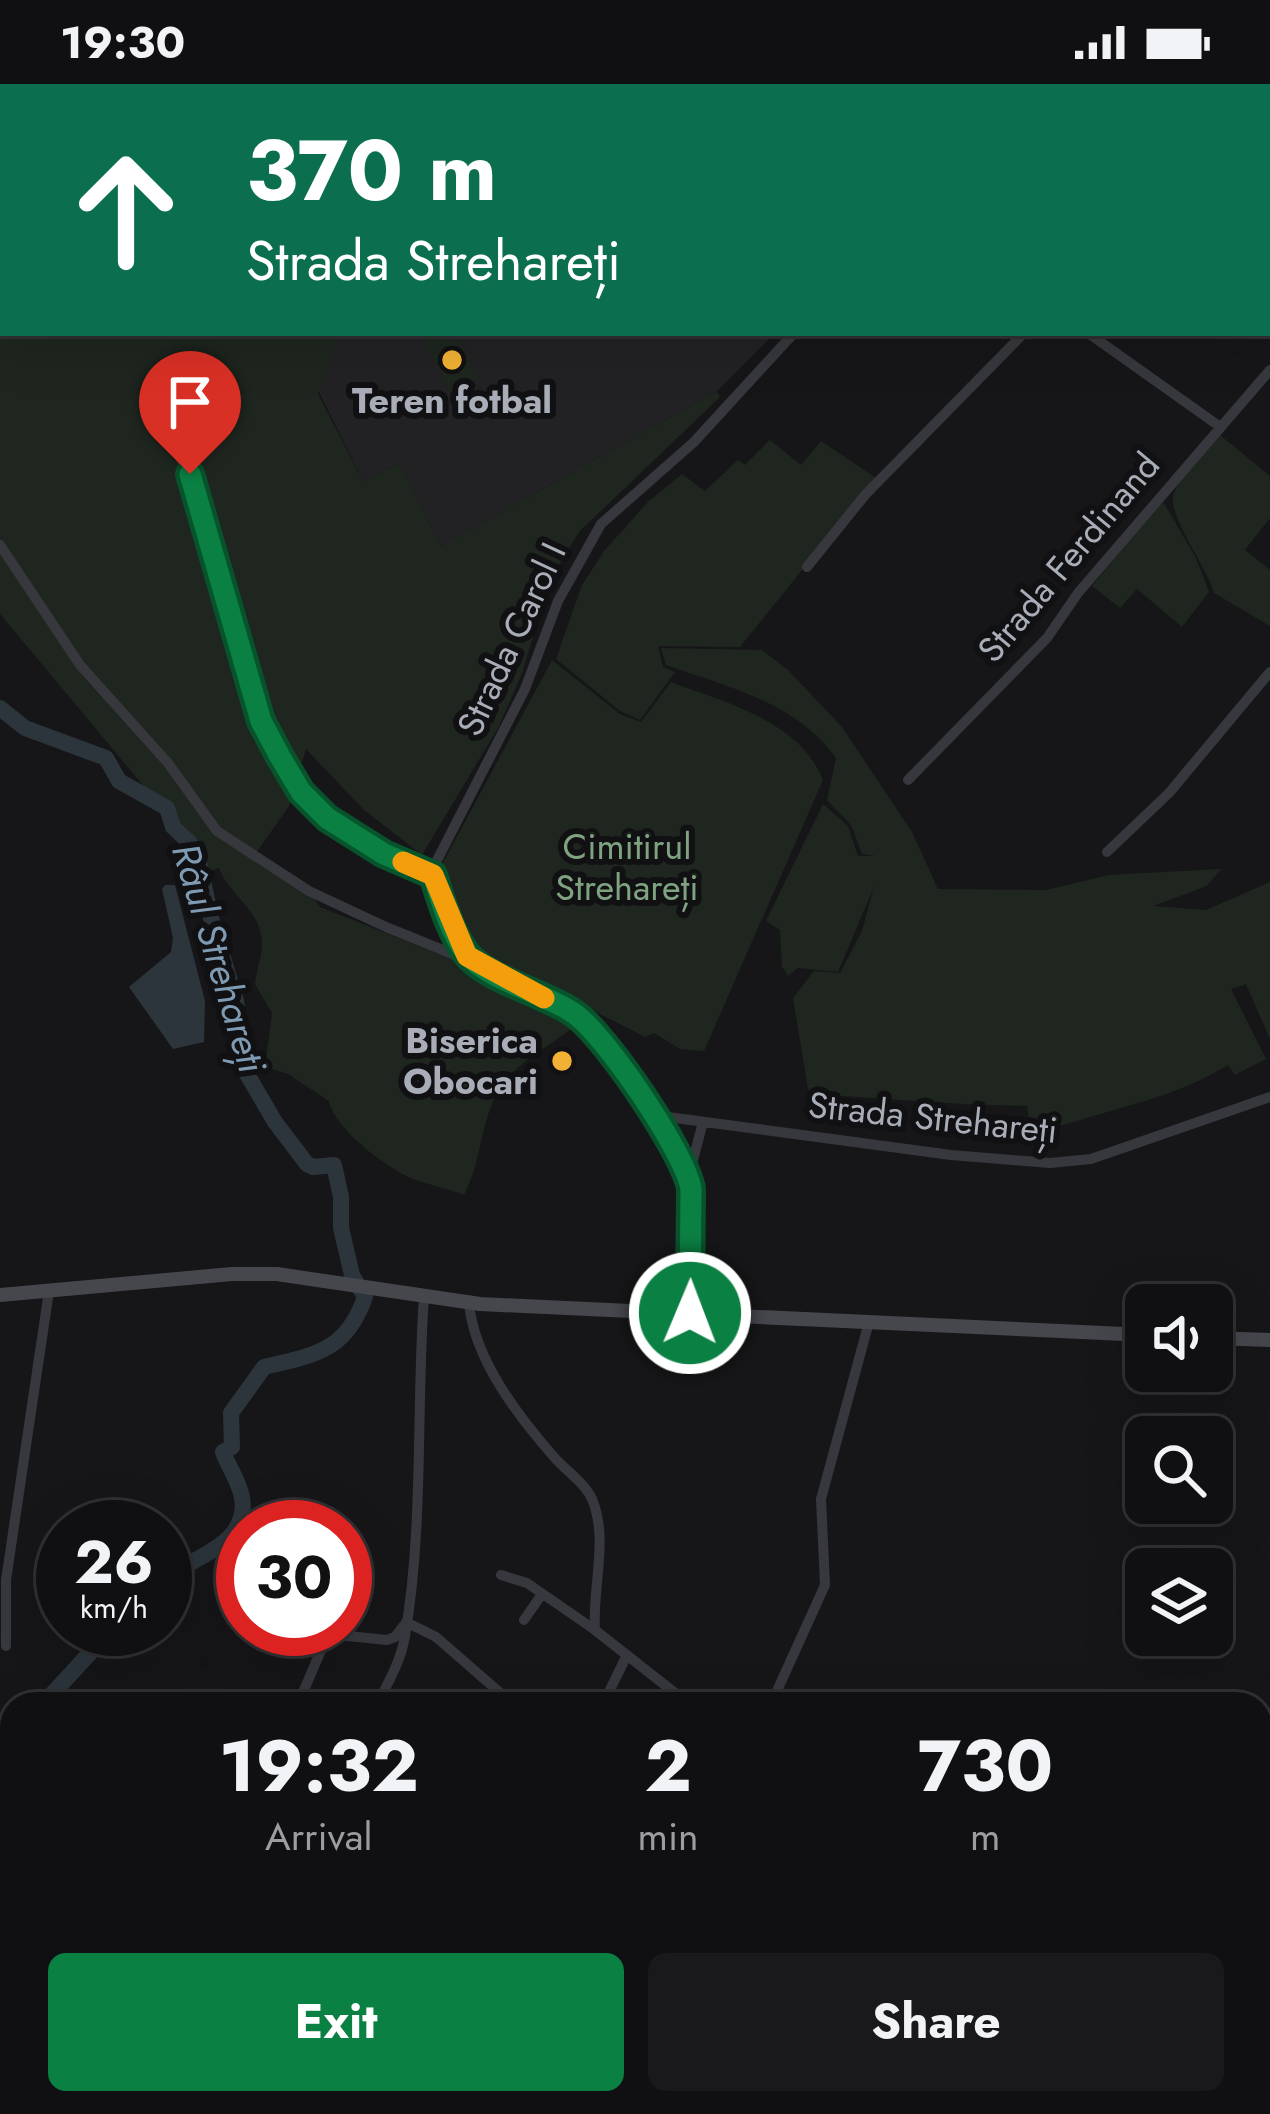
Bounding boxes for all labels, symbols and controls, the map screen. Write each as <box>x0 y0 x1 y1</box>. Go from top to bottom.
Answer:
text: 19:30 <box>60 10 185 75</box>
text: 370 m <box>246 110 497 232</box>
icon: ahead <box>48 132 204 288</box>
text: Strada Strehareți <box>246 222 621 300</box>
marker: Teren fotbal <box>439 347 465 373</box>
pin <box>139 351 241 474</box>
icon: arrive <box>157 369 223 435</box>
place label: Teren fotbal <box>352 374 552 426</box>
street label: Strada Ferdinand <box>965 441 1171 673</box>
street label: Strada Carol I <box>443 534 579 744</box>
park label: Cimitirul Strehareți <box>555 820 699 913</box>
water label: Râul Strehareți <box>157 836 281 1081</box>
place label: Biserica Obocari <box>403 1014 538 1107</box>
marker: Biserica Obocari <box>549 1048 575 1074</box>
street label: Strada Strehareți <box>806 1078 1060 1156</box>
position arrow <box>627 1250 753 1376</box>
map controls <box>1125 1284 1233 1656</box>
button: sound <box>1125 1284 1233 1392</box>
button: search <box>1125 1416 1233 1524</box>
speed limit sign: 30 <box>216 1500 372 1656</box>
text: 26 <box>74 1519 154 1606</box>
button: layers <box>1125 1548 1233 1656</box>
text: km/h <box>80 1586 148 1629</box>
text: 19:32 <box>219 1714 419 1818</box>
text: 2 <box>644 1714 692 1818</box>
text: 730 <box>917 1714 1053 1818</box>
text: Arrival <box>265 1808 373 1865</box>
text: min <box>638 1808 699 1865</box>
text: m <box>970 1808 1001 1865</box>
button: Exit <box>48 1953 624 2091</box>
button: Share <box>648 1953 1224 2091</box>

